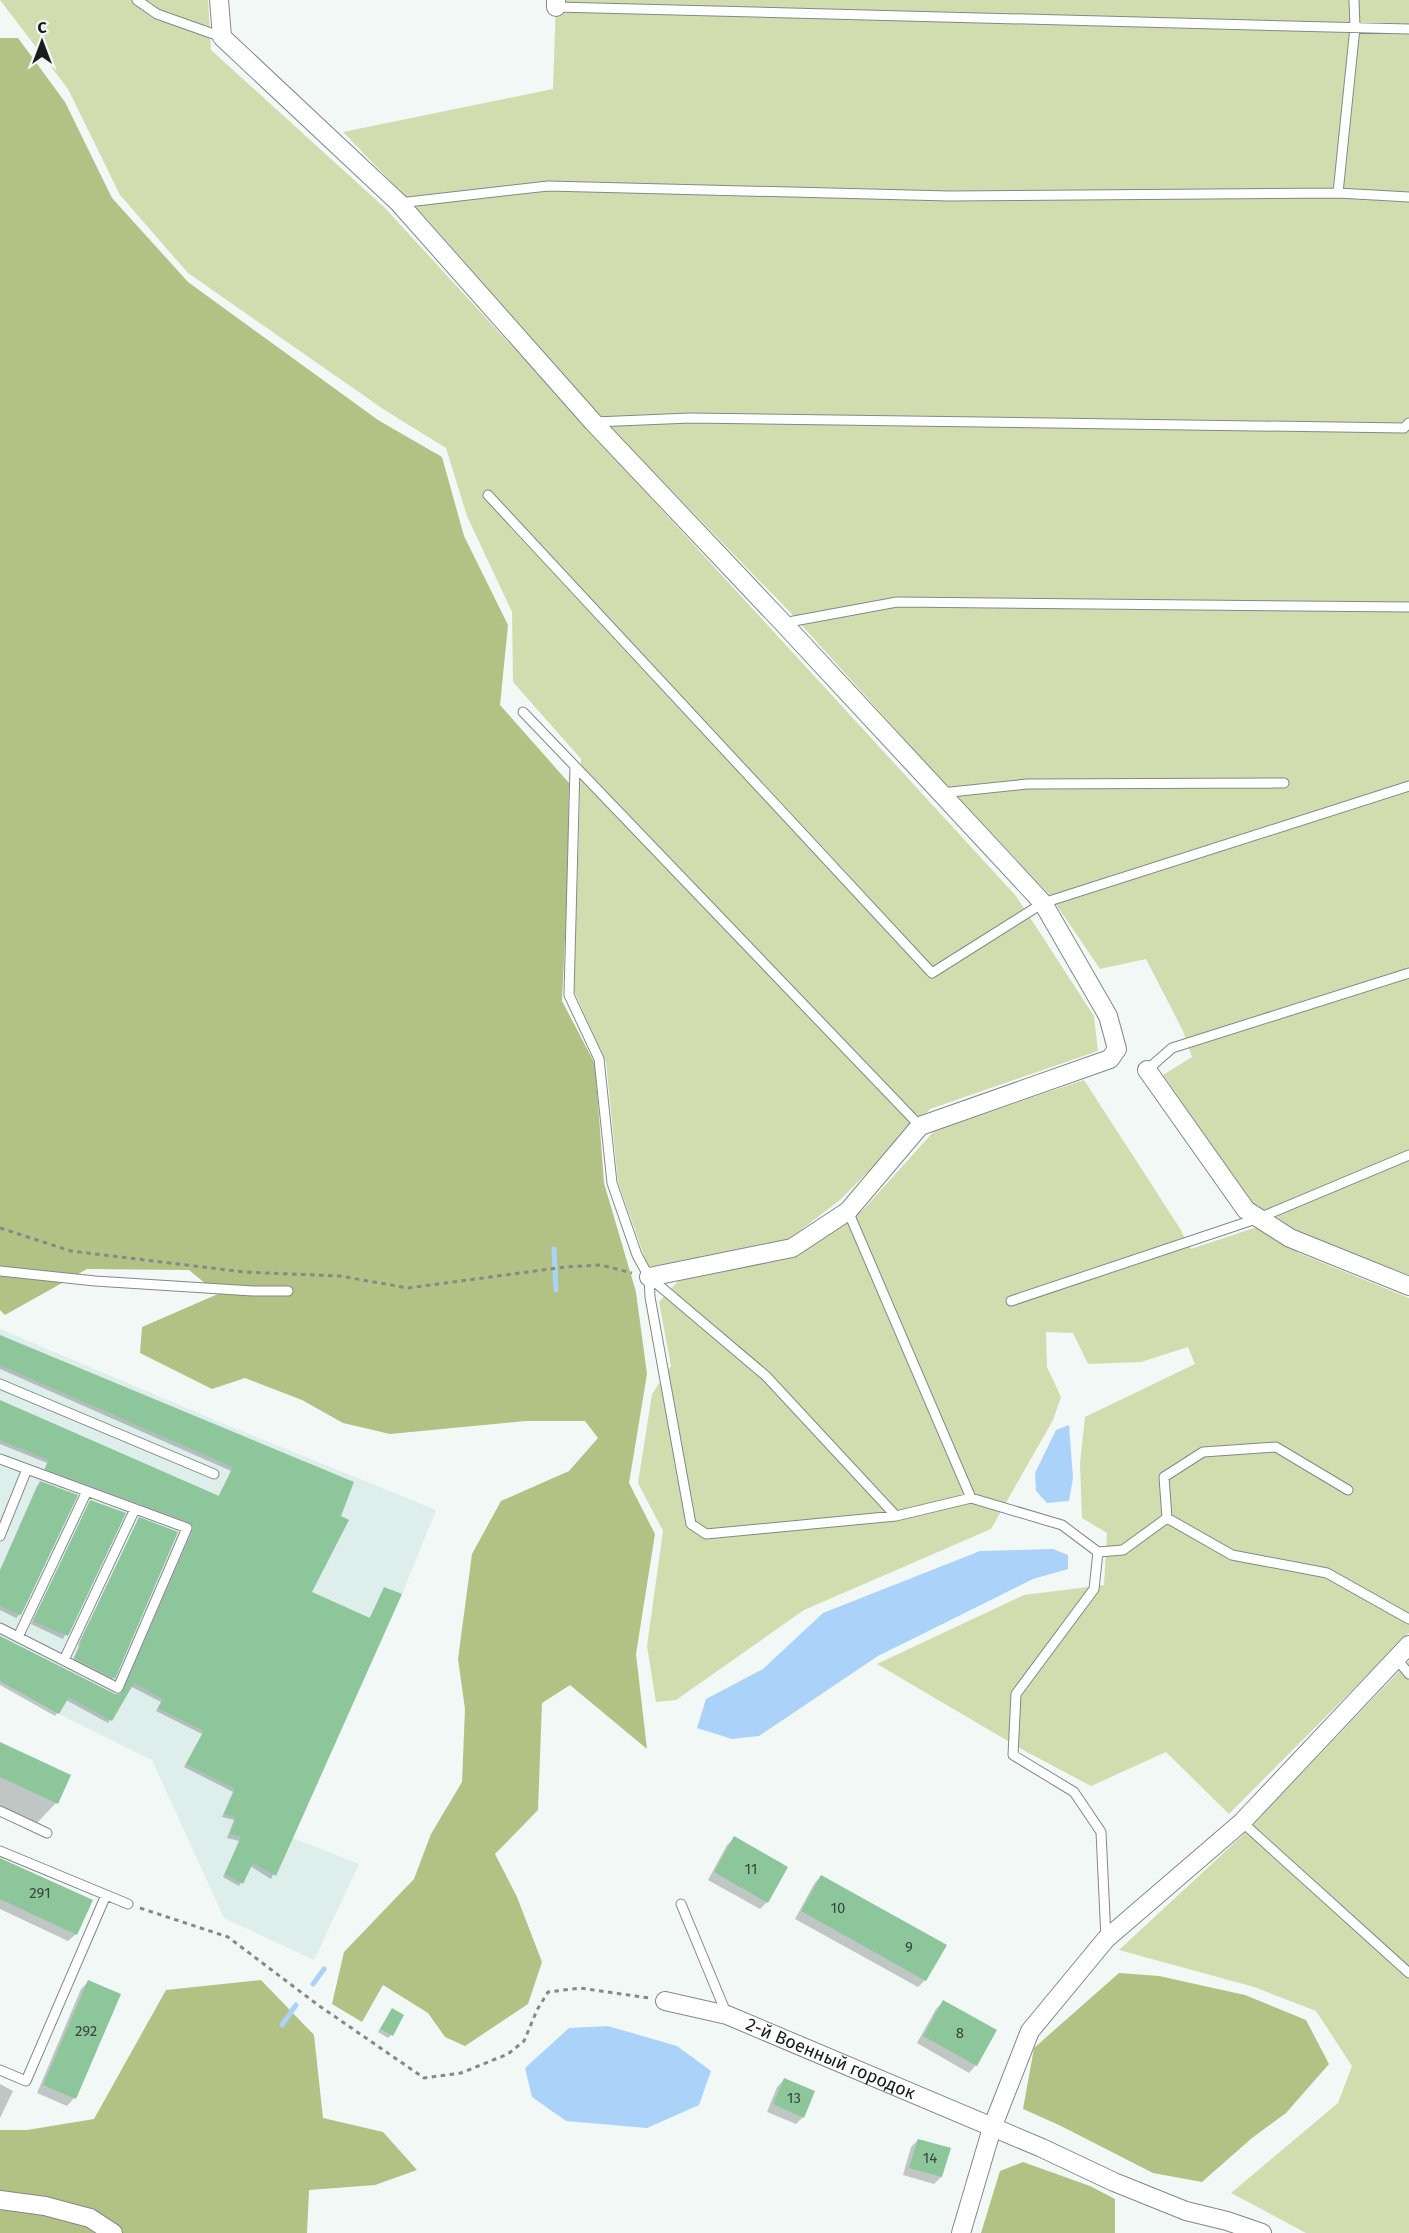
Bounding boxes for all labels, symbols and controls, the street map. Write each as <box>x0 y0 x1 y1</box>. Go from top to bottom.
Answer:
north arrow <box>12 12 72 72</box>
text: С <box>37 18 47 37</box>
house number: 11 <box>745 1860 757 1878</box>
house number: 291 <box>29 1884 51 1902</box>
house number: 10 <box>831 1899 845 1917</box>
house number: 9 <box>905 1938 913 1956</box>
street label: 2-й Военный городок <box>742 2013 919 2105</box>
house number: 292 <box>75 2022 97 2040</box>
house number: 8 <box>956 2024 964 2042</box>
house number: 13 <box>787 2089 801 2107</box>
house number: 14 <box>923 2149 937 2167</box>

